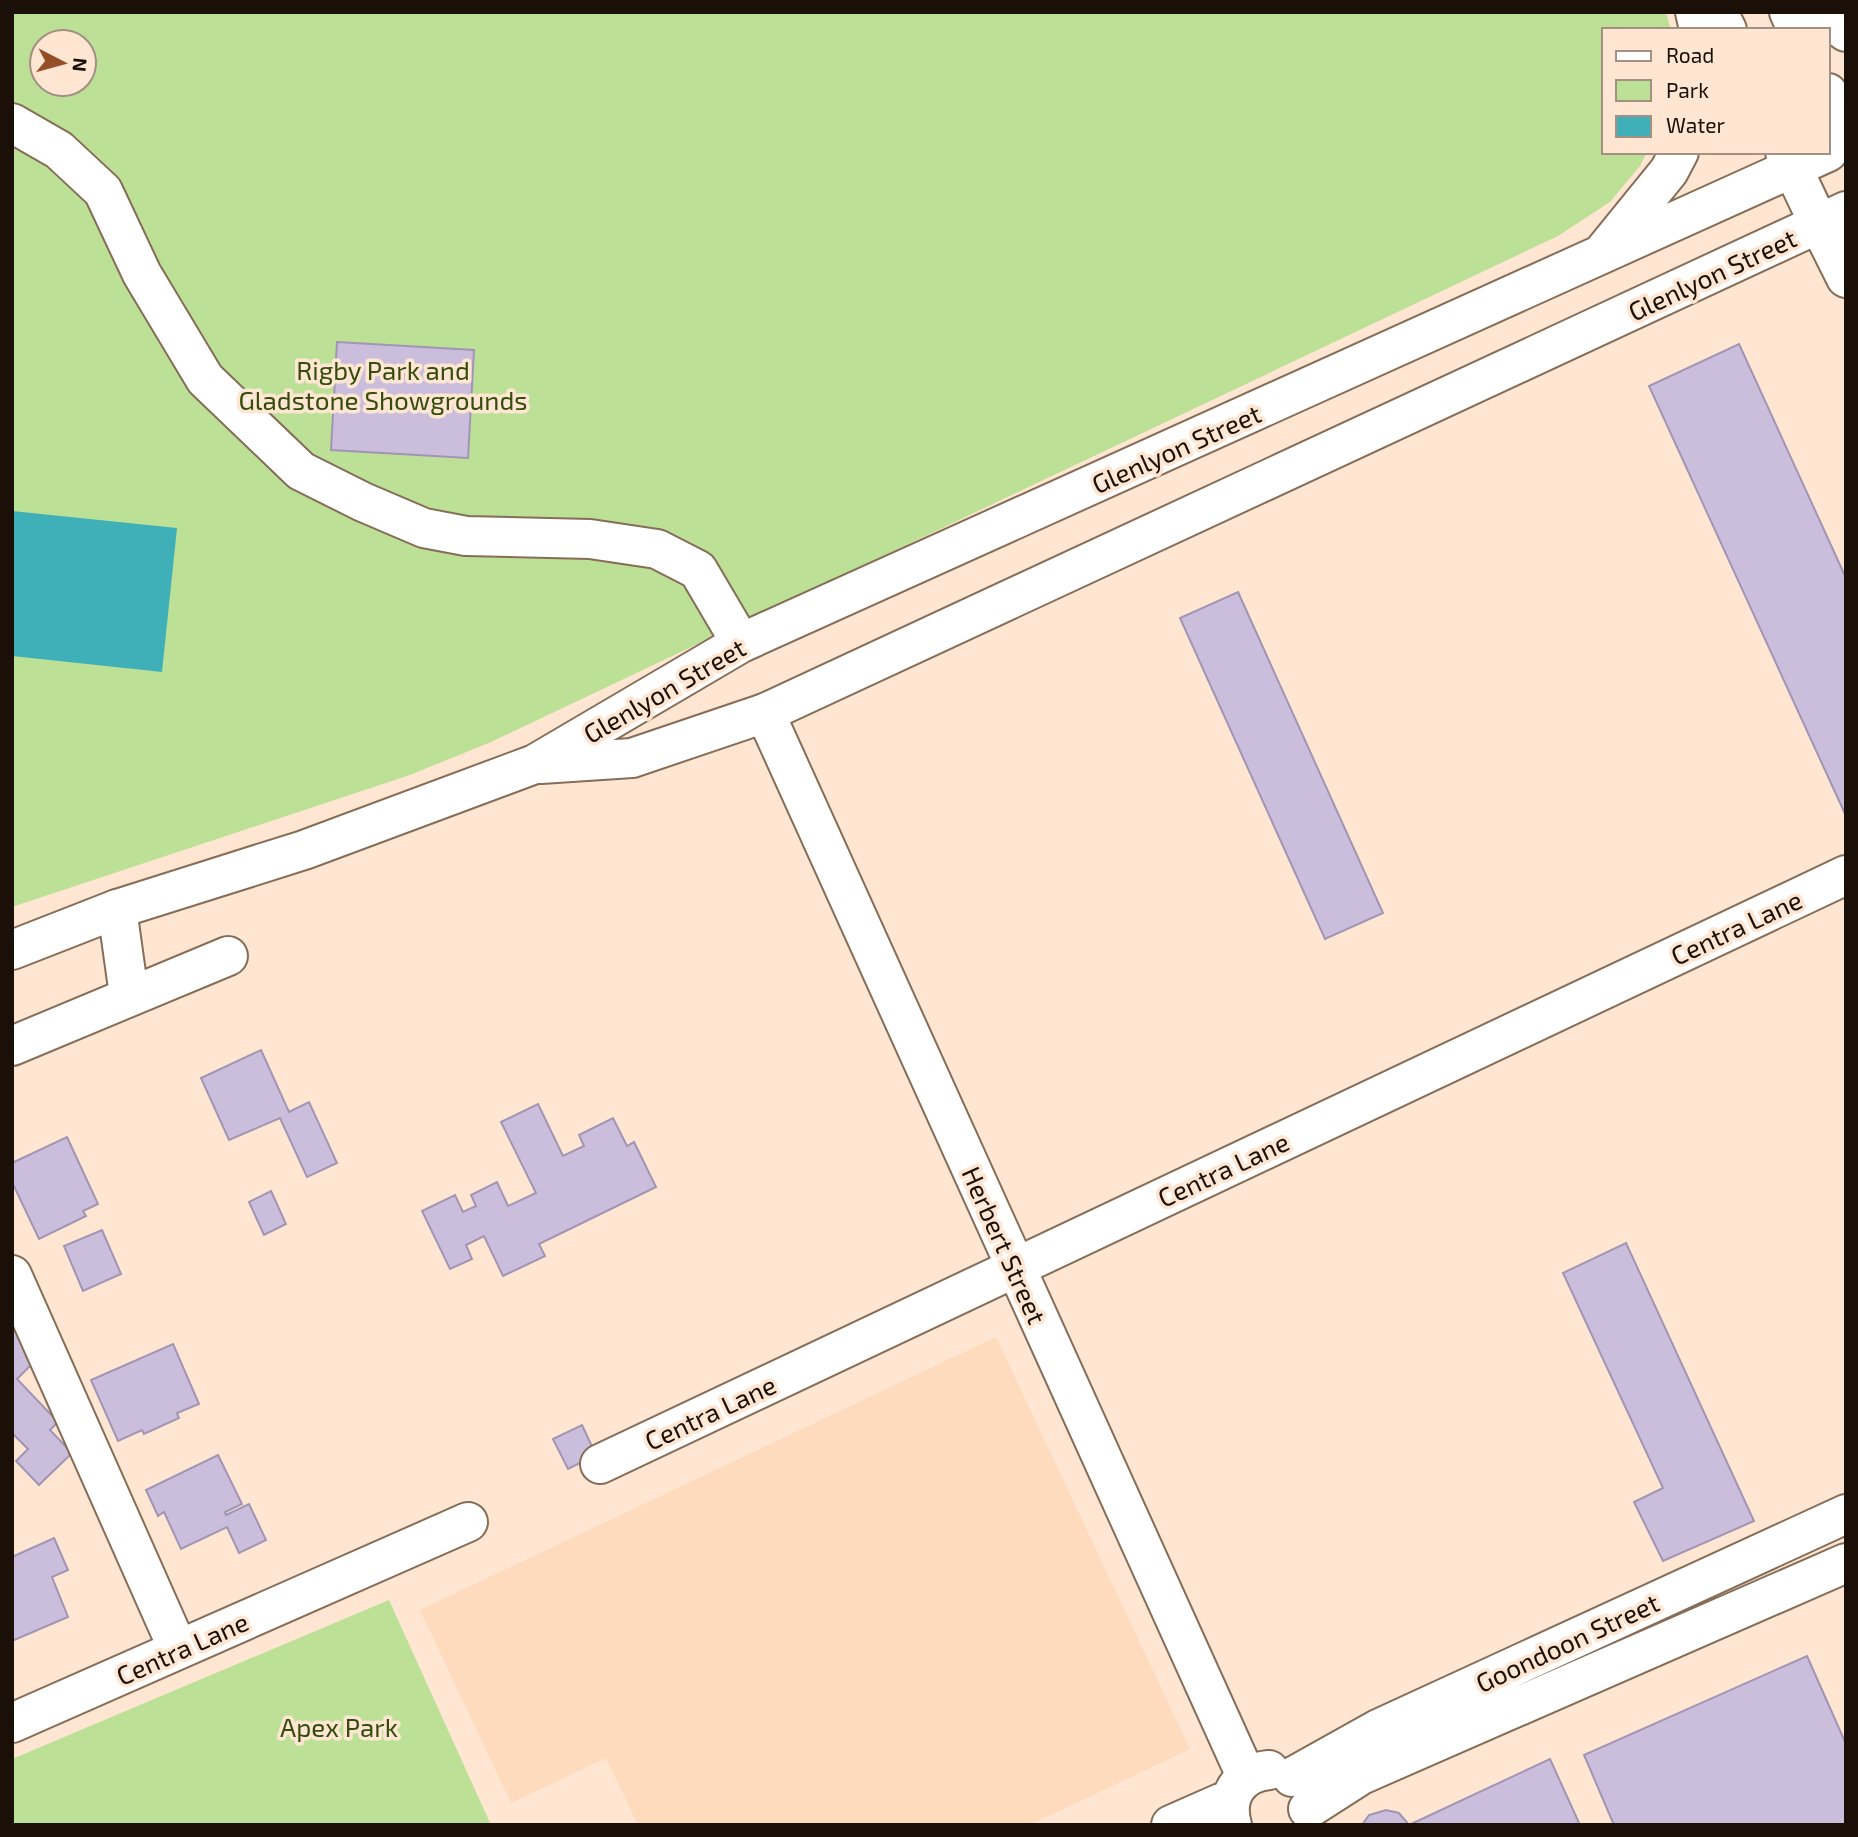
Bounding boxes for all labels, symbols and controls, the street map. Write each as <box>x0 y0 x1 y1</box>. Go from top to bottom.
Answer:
north arrow <box>28 28 98 98</box>
legend <box>1602 28 1830 154</box>
text: Road <box>1666 42 1714 67</box>
text: N <box>68 57 93 73</box>
text: Park <box>1666 77 1709 102</box>
text: Water <box>1666 112 1725 137</box>
street label: Glenlyon Street <box>1623 221 1801 326</box>
park label: Rigby Park and Gladstone Showgrounds <box>238 354 528 415</box>
street label: Glenlyon Street <box>1087 397 1265 499</box>
street label: Glenlyon Street <box>578 631 751 749</box>
street label: Centra Lane <box>1666 883 1806 971</box>
street label: Centra Lane <box>1153 1125 1293 1213</box>
street label: Herbert Street <box>956 1162 1054 1329</box>
street label: Centra Lane <box>640 1368 780 1456</box>
street label: Goondoon Street <box>1470 1586 1664 1698</box>
street label: Centra Lane <box>111 1605 253 1691</box>
park label: Apex Park <box>280 1711 398 1742</box>

